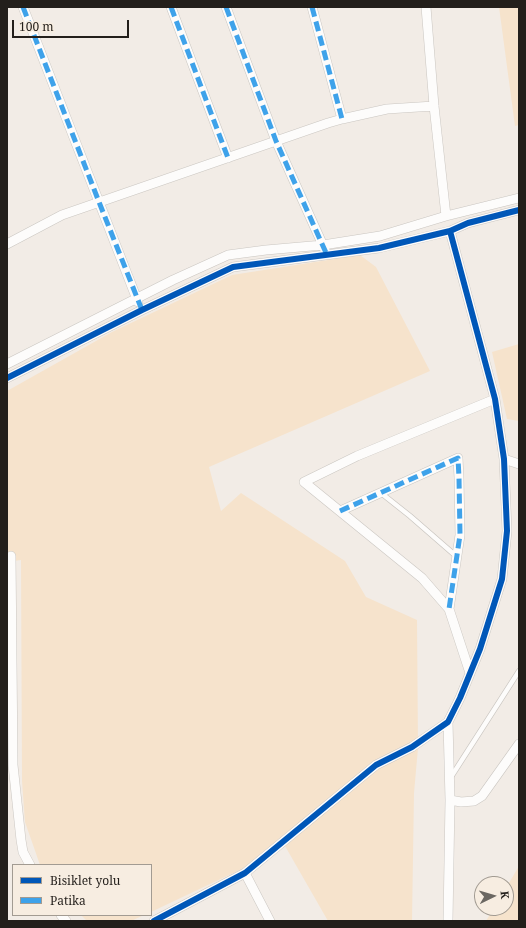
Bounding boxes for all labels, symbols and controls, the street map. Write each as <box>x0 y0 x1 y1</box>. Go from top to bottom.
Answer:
scale bar <box>14 12 131 38</box>
text: 100 m <box>19 18 54 35</box>
legend <box>12 864 152 916</box>
text: Bisiklet yolu <box>50 872 121 889</box>
north arrow <box>474 876 514 916</box>
text: K <box>498 890 513 900</box>
text: Patika <box>50 892 86 909</box>

